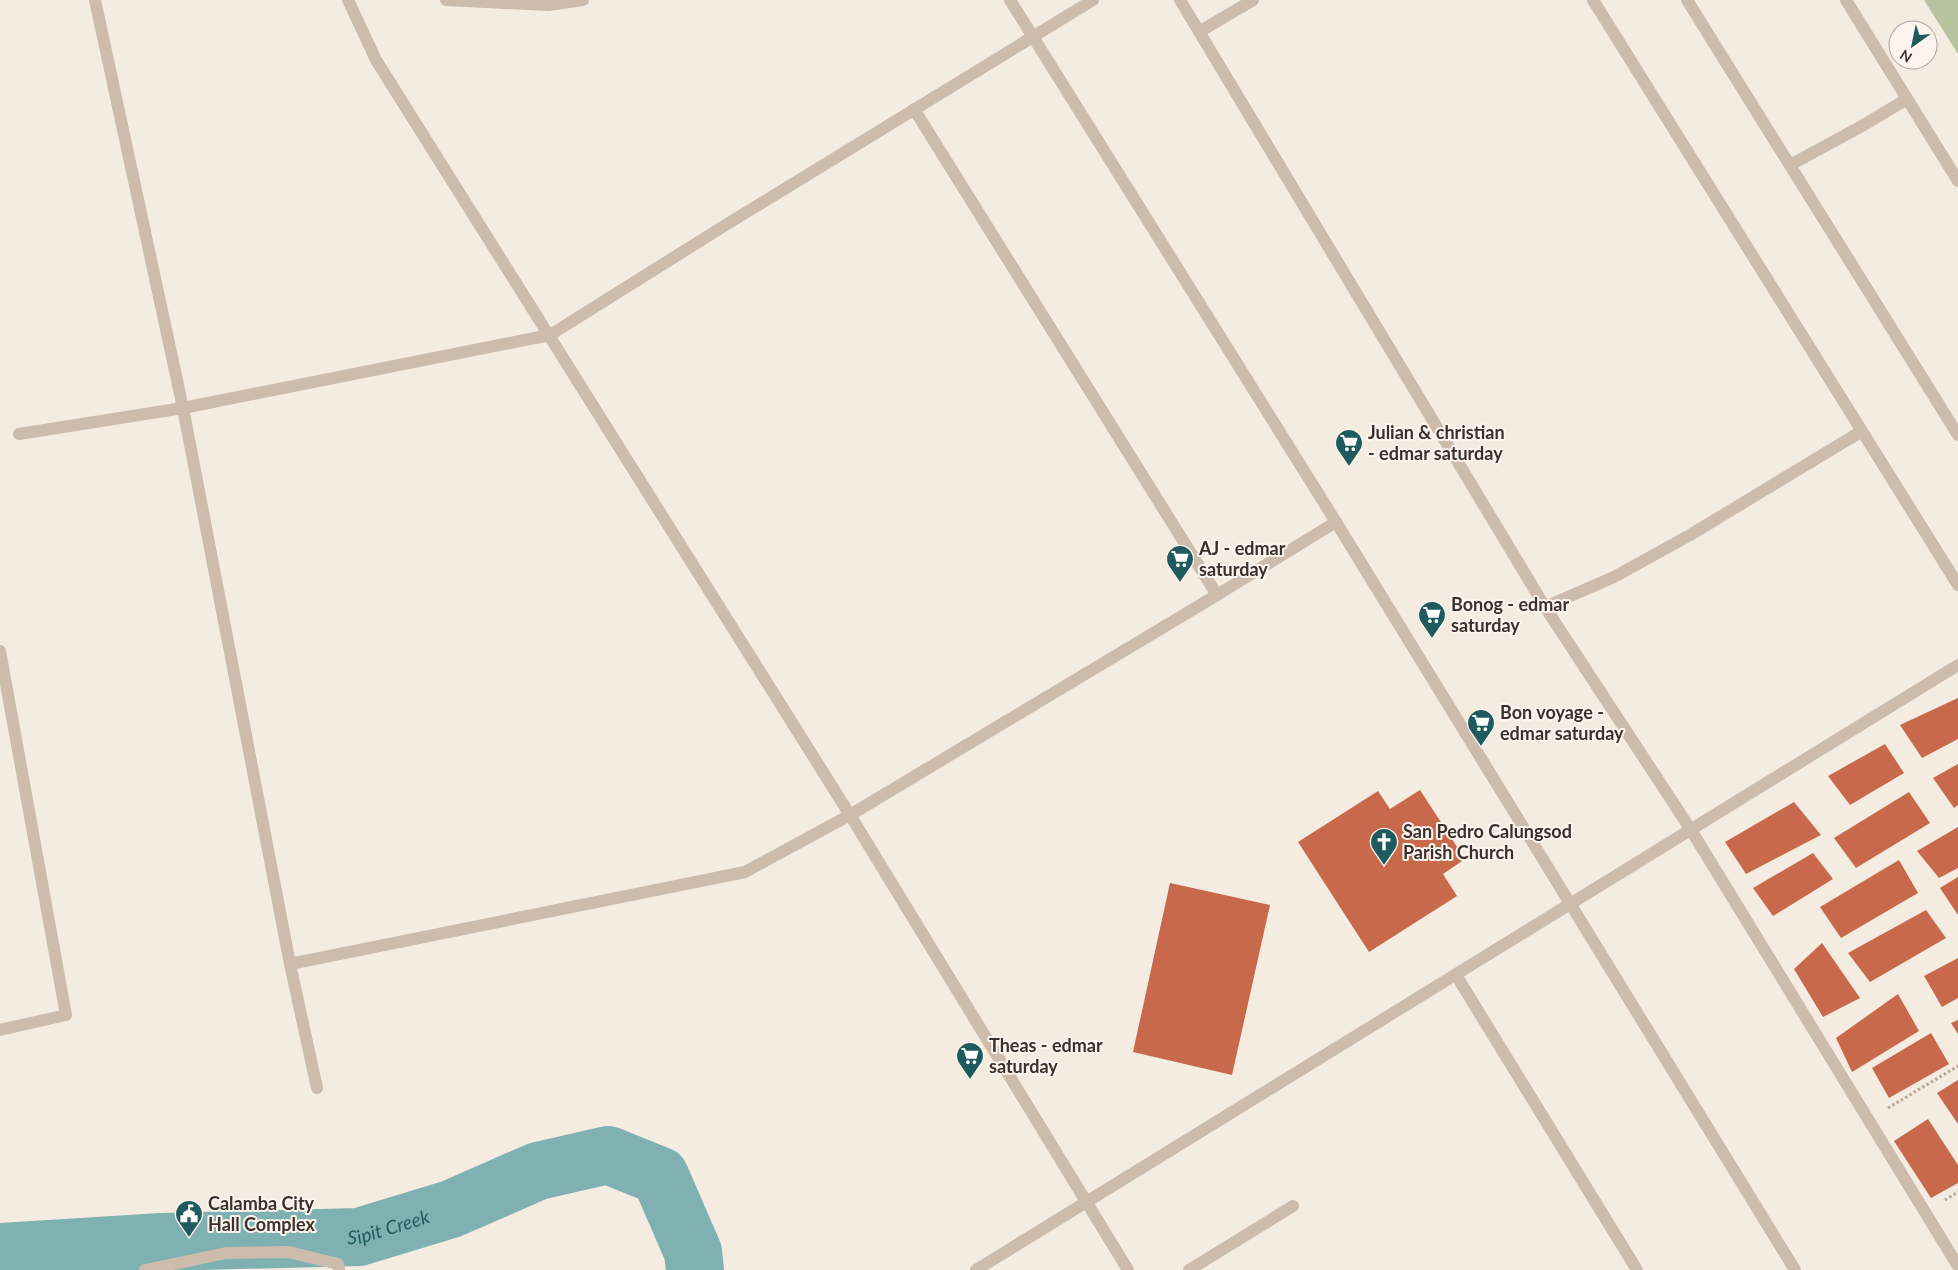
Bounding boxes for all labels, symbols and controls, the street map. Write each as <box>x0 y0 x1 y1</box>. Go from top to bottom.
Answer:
north arrow <box>1888 20 1938 70</box>
text: N <box>1896 46 1915 66</box>
place label: Julian & christian - edmar saturday <box>1368 421 1505 464</box>
supermarket icon: Julian & christian - edmar saturday <box>1334 428 1364 467</box>
place label: AJ - edmar saturday <box>1198 537 1286 580</box>
supermarket icon: AJ - edmar saturday <box>1165 544 1195 583</box>
place label: Bonog - edmar saturday <box>1451 593 1569 636</box>
supermarket icon: Bonog - edmar saturday <box>1417 600 1447 639</box>
place label: Bon voyage - edmar saturday <box>1500 701 1624 744</box>
supermarket icon: Bon voyage - edmar saturday <box>1466 708 1496 747</box>
place label: San Pedro Calungsod Parish Church <box>1403 820 1572 863</box>
church icon: San Pedro Calungsod Parish Church <box>1369 827 1399 866</box>
place label: Theas - edmar saturday <box>989 1034 1103 1077</box>
supermarket icon: Theas - edmar saturday <box>955 1041 985 1080</box>
place label: Calamba City Hall Complex <box>208 1192 315 1235</box>
public building icon: Calamba City Hall Complex <box>174 1199 204 1238</box>
water label: Sipit Creek <box>347 1204 433 1248</box>

